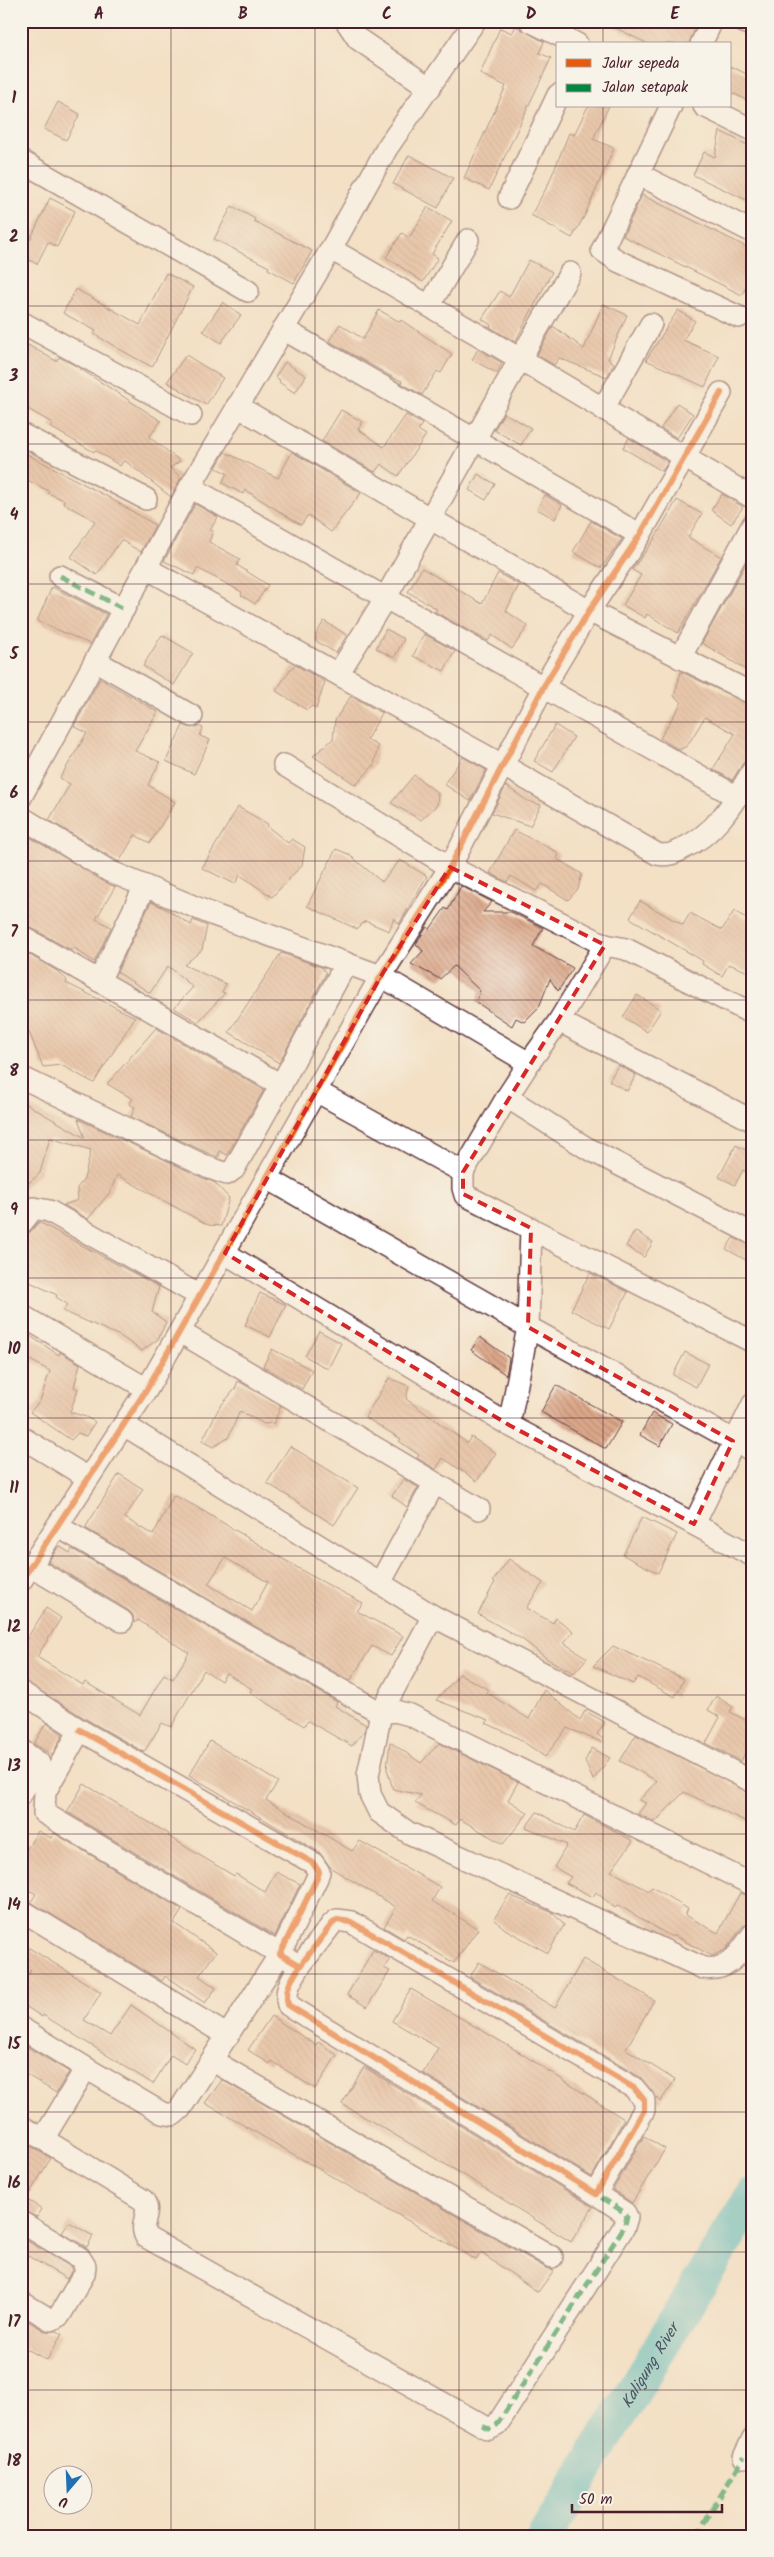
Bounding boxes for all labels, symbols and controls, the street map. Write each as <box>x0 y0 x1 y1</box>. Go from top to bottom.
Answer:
text: A <box>94 2 104 27</box>
text: B <box>238 2 248 27</box>
text: C <box>382 2 392 27</box>
text: D <box>526 2 537 27</box>
text: E <box>671 2 681 27</box>
legend <box>556 42 732 108</box>
text: Jalur sepeda <box>602 52 680 76</box>
text: Jalan setapak <box>602 76 689 100</box>
text: 1 <box>12 86 17 111</box>
text: 2 <box>9 225 19 250</box>
text: 3 <box>9 364 19 389</box>
text: 4 <box>10 503 19 528</box>
text: 5 <box>9 642 20 667</box>
text: 6 <box>10 781 19 806</box>
text: 7 <box>10 920 18 945</box>
text: 8 <box>9 1059 19 1084</box>
text: 9 <box>10 1198 18 1223</box>
text: 10 <box>7 1337 21 1362</box>
text: 11 <box>9 1476 19 1501</box>
text: 12 <box>7 1615 21 1640</box>
text: 13 <box>7 1754 21 1779</box>
text: 14 <box>7 1893 21 1918</box>
text: 15 <box>8 2032 22 2057</box>
text: 16 <box>7 2171 21 2196</box>
text: 17 <box>8 2310 21 2335</box>
water label: Kaligung River <box>615 2316 688 2413</box>
text: 18 <box>7 2449 22 2474</box>
north arrow <box>42 2464 92 2514</box>
scale bar <box>572 2482 722 2514</box>
text: 50 m <box>579 2488 613 2512</box>
text: U <box>56 2489 72 2513</box>

